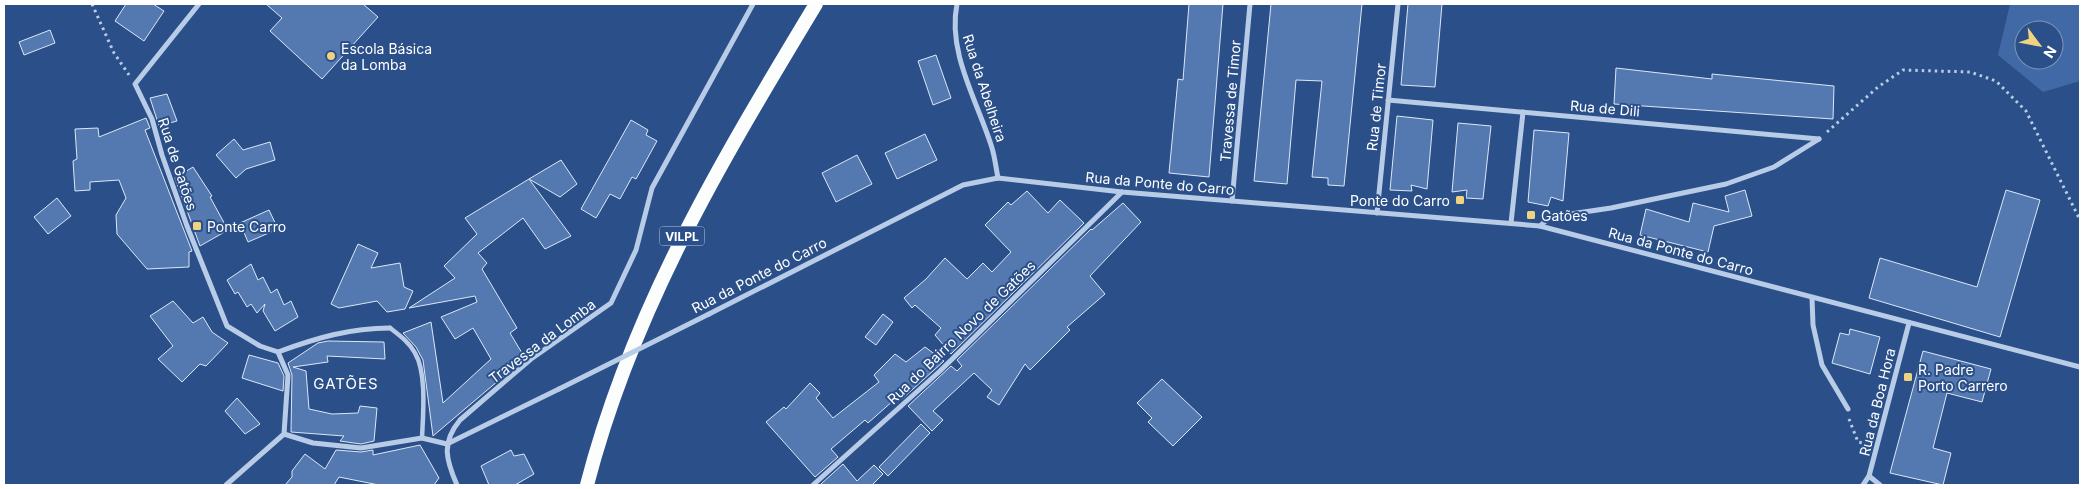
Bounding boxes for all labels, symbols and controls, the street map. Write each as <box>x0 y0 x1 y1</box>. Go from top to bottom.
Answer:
north arrow <box>2014 20 2064 70</box>
street label: Rua da Abelheira <box>960 32 1010 144</box>
street label: Travessa de Timor <box>1216 39 1244 163</box>
place label: Escola Básica da Lomba <box>341 40 432 73</box>
text: N <box>2040 43 2060 61</box>
marker: Escola Básica da Lomba <box>325 50 337 62</box>
street label: Rua de Timor <box>1363 62 1389 152</box>
street label: Rua de Dili <box>1569 96 1641 120</box>
street label: Rua de Gatões <box>155 115 201 213</box>
street label: Rua da Ponte do Carro <box>1085 168 1235 198</box>
place label: Ponte do Carro <box>1350 192 1450 209</box>
marker: Ponte do Carro <box>1454 194 1466 206</box>
place label: Gatões <box>1541 207 1588 224</box>
marker: Gatões <box>1525 209 1537 221</box>
place label: Ponte Carro <box>207 218 286 235</box>
marker: Ponte Carro <box>191 220 203 232</box>
street label: Rua da Ponte do Carro <box>1607 223 1755 279</box>
road number: VILPL <box>660 227 704 246</box>
street label: Rua da Ponte do Carro <box>689 234 829 316</box>
street label: Rua do Bairro Novo de Gatões <box>883 257 1039 407</box>
street label: Travessa da Lomba <box>485 295 599 387</box>
street label: Rua da Boa Hora <box>1855 346 1899 458</box>
place label: R. Padre Porto Carrero <box>1918 361 2008 394</box>
marker: R. Padre Porto Carrero <box>1902 371 1914 383</box>
district label: GATÕES <box>313 374 379 393</box>

